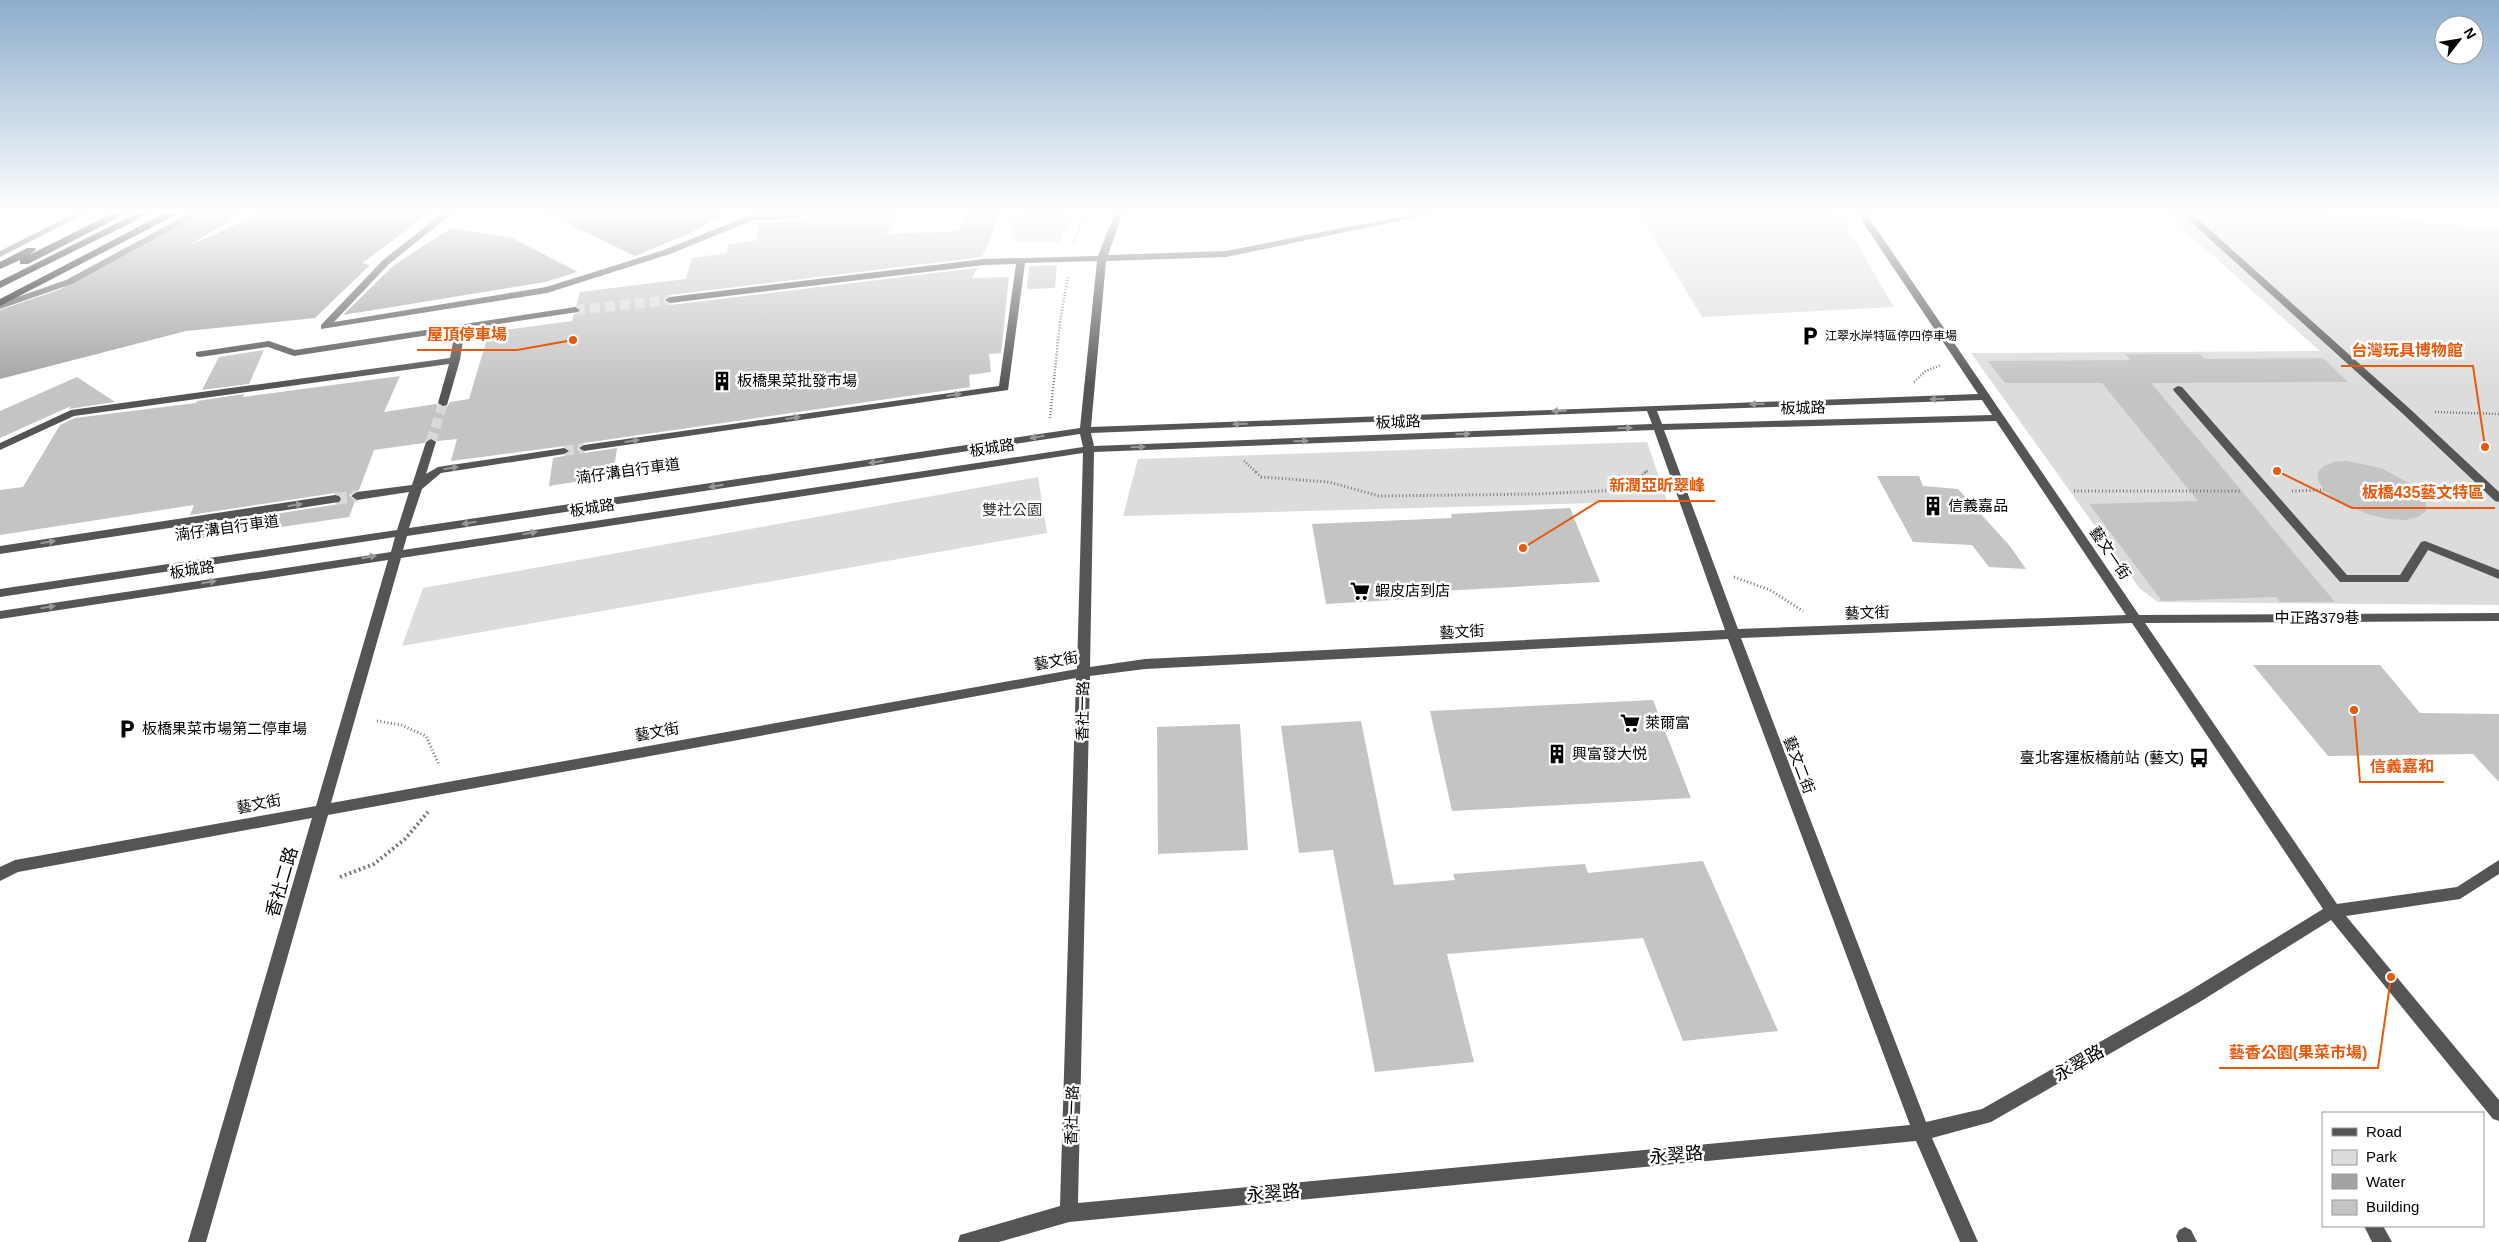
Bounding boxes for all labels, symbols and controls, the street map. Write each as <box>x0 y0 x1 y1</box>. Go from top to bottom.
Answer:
north arrow <box>2434 15 2484 65</box>
text: N <box>2461 25 2480 42</box>
callout: 屋頂停車場 <box>417 319 517 350</box>
parking icon: 江翠水岸特區停四停車場 <box>1799 325 1821 347</box>
text: 屋頂停車場 <box>427 326 507 343</box>
place label: 江翠水岸特區停四停車場 <box>1825 329 1957 343</box>
callout: 台灣玩具博物館 <box>2341 335 2473 366</box>
text: 台灣玩具博物館 <box>2351 341 2463 359</box>
building icon: 板橋果菜批發市場 <box>711 370 733 392</box>
place label: 板橋果菜批發市場 <box>737 372 857 389</box>
one-way arrow <box>946 391 962 399</box>
one-way arrow <box>1928 395 1944 403</box>
street label: 板城路 <box>1780 399 1826 416</box>
one-way arrow <box>1748 401 1764 409</box>
one-way arrow <box>1551 408 1567 416</box>
street label: 板城路 <box>1375 412 1421 431</box>
one-way arrow <box>785 414 801 422</box>
one-way arrow <box>1231 420 1247 428</box>
one-way arrow <box>1618 423 1634 431</box>
one-way arrow <box>1455 430 1471 438</box>
one-way arrow <box>1029 434 1045 442</box>
street label: 板城路 <box>968 436 1015 459</box>
one-way arrow <box>1293 436 1309 444</box>
one-way arrow <box>624 437 640 445</box>
one-way arrow <box>1130 443 1146 451</box>
street label: 湳仔溝自行車道 <box>575 455 681 486</box>
one-way arrow <box>868 458 884 466</box>
one-way arrow <box>443 464 459 472</box>
callout: 新潤亞昕翠峰 <box>1599 470 1715 501</box>
text: 新潤亞昕翠峰 <box>1609 476 1705 494</box>
callout: 板橋435藝文特區 <box>2352 477 2495 508</box>
one-way arrow <box>707 482 723 490</box>
text: 板橋435藝文特區 <box>2362 483 2484 501</box>
building icon: 信義嘉品 <box>1922 495 1944 517</box>
street label: 板城路 <box>568 496 615 519</box>
place label: 信義嘉品 <box>1948 497 2008 514</box>
one-way arrow <box>288 501 304 509</box>
park label: 雙社公園 <box>982 501 1042 518</box>
street label: 湳仔溝自行車道 <box>174 512 280 543</box>
one-way arrow <box>460 519 476 527</box>
street label: 藝文一街 <box>2087 523 2134 582</box>
one-way arrow <box>522 529 538 537</box>
one-way arrow <box>41 538 57 546</box>
one-way arrow <box>362 553 378 561</box>
street label: 板城路 <box>168 558 215 581</box>
one-way arrow <box>201 578 217 586</box>
supermarket icon: 蝦皮店到店 <box>1349 580 1371 602</box>
place label: 蝦皮店到店 <box>1375 582 1450 599</box>
one-way arrow <box>41 603 57 611</box>
street label: 藝文街 <box>1844 603 1890 622</box>
street label: 中正路379巷 <box>2274 609 2360 626</box>
street label: 藝文街 <box>1439 622 1485 641</box>
street label: 藝文街 <box>1032 648 1080 673</box>
street label: 香社一路 <box>1073 681 1092 741</box>
supermarket icon: 萊爾富 <box>1619 712 1641 734</box>
place label: 萊爾富 <box>1645 714 1690 731</box>
parking icon: 板橋果菜市場第二停車場 <box>116 718 138 740</box>
street label: 藝文街 <box>633 719 681 744</box>
place label: 板橋果菜市場第二停車場 <box>142 720 307 737</box>
street label: 藝文二街 <box>1781 734 1818 796</box>
building icon: 興富發大悦 <box>1546 743 1568 765</box>
place label: 興富發大悦 <box>1572 745 1647 762</box>
bus stop icon: 臺北客運板橋前站 (藝文) <box>2188 747 2210 769</box>
place label: 臺北客運板橋前站 (藝文) <box>2020 749 2184 766</box>
callout: 信義嘉和 <box>2360 751 2444 782</box>
text: 信義嘉和 <box>2370 758 2434 775</box>
street label: 藝文街 <box>235 791 283 816</box>
street label: 香社二路 <box>262 845 302 919</box>
callout: 藝香公園(果菜市場) <box>2219 1037 2378 1068</box>
street label: 永翠路 <box>2051 1041 2107 1085</box>
text: 藝香公園(果菜市場) <box>2229 1044 2367 1061</box>
street label: 香社一路 <box>1062 1085 1081 1145</box>
legend <box>2322 1112 2484 1227</box>
text: Road <box>2366 1123 2402 1140</box>
street label: 永翠路 <box>1648 1143 1704 1167</box>
text: Park <box>2366 1148 2397 1165</box>
text: Water <box>2366 1173 2405 1190</box>
street label: 永翠路 <box>1245 1181 1301 1205</box>
text: Building <box>2366 1198 2419 1215</box>

